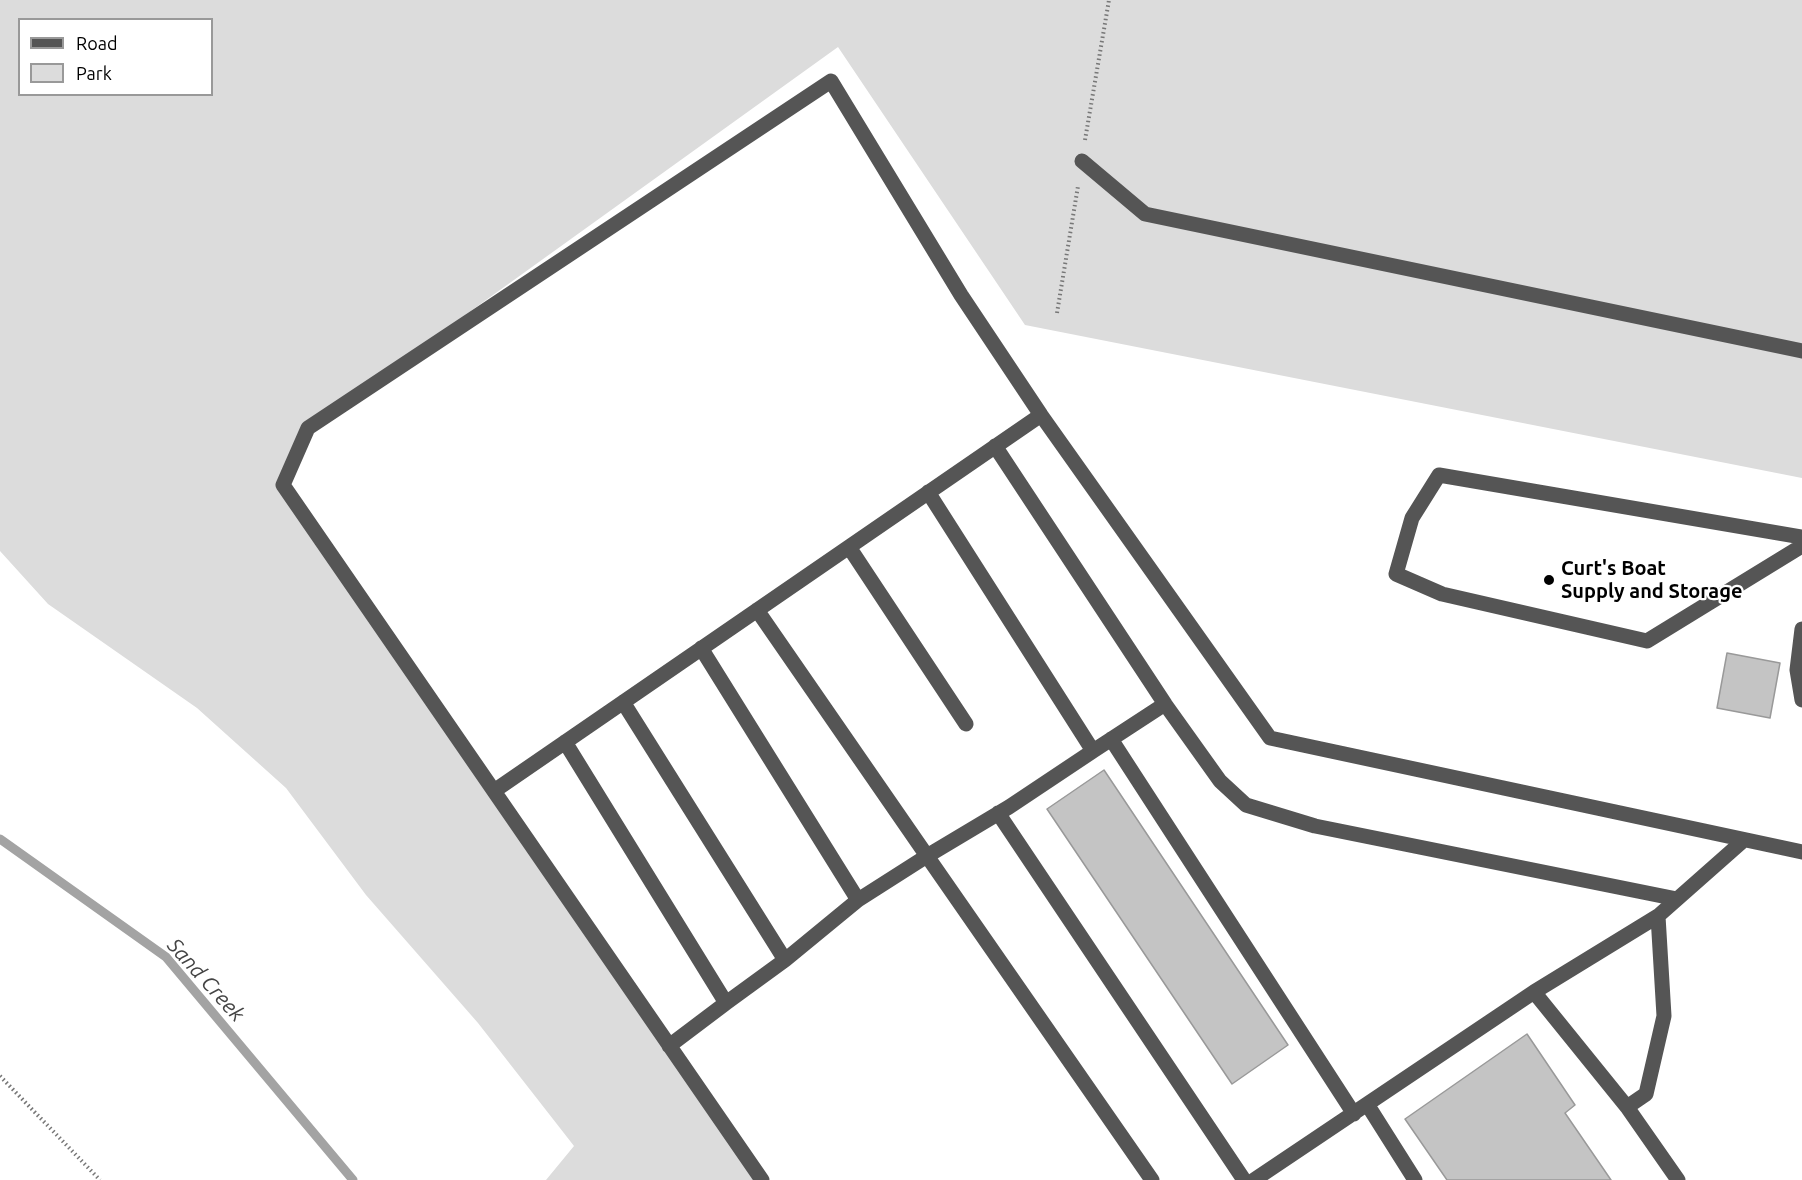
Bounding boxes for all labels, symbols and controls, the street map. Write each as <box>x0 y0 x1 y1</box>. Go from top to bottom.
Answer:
legend <box>18 18 213 96</box>
text: Road <box>76 33 118 53</box>
text: Park <box>76 63 112 83</box>
place label: Curt's Boat Supply and Storage <box>1561 556 1742 603</box>
marker: Curt's Boat Supply and Storage <box>1542 573 1556 587</box>
water label: Sand Creek <box>162 933 250 1027</box>

